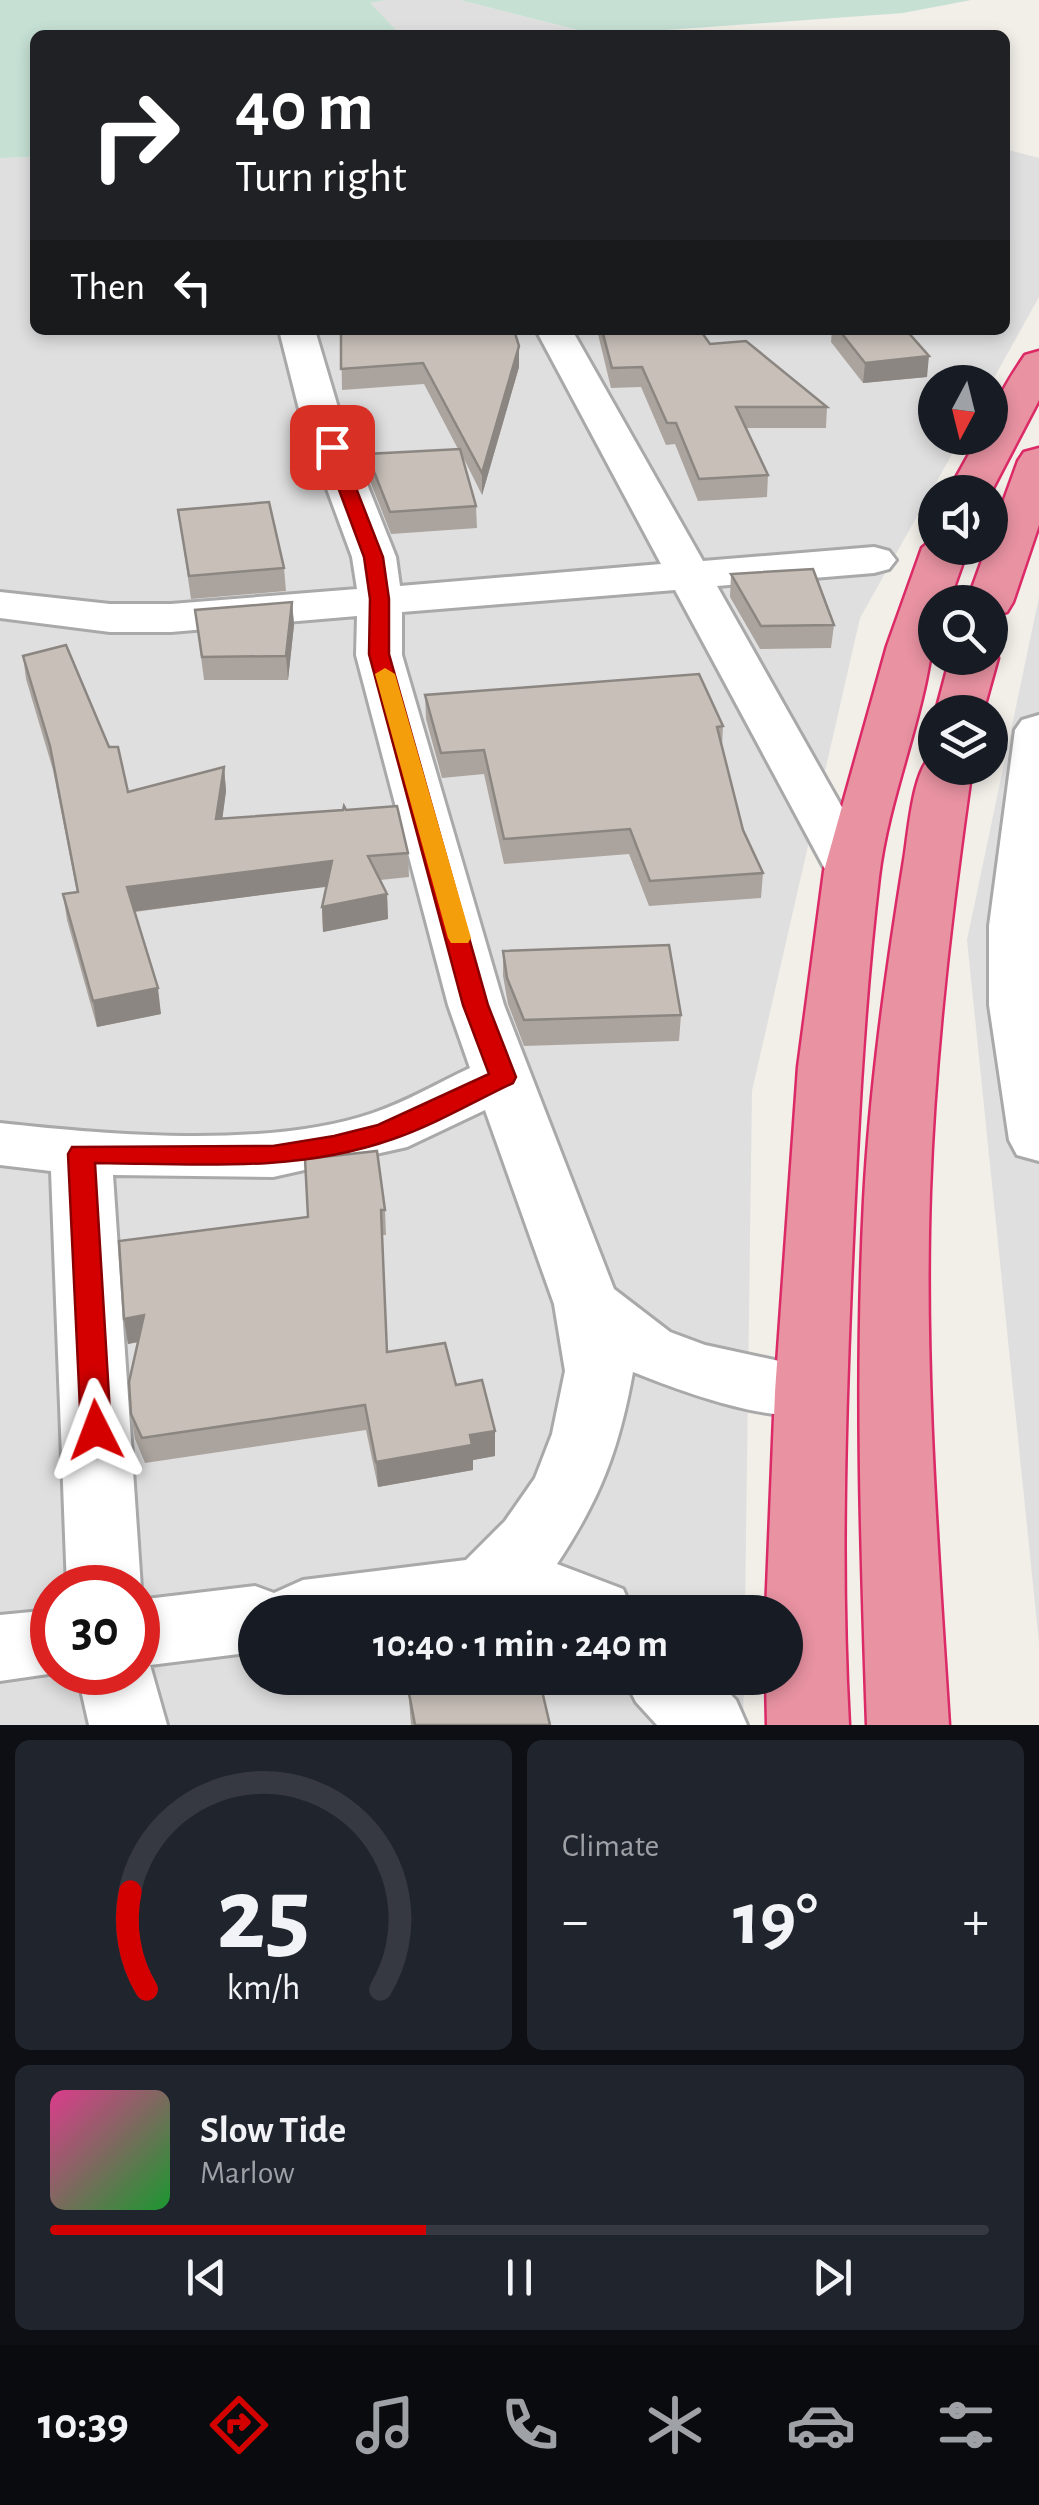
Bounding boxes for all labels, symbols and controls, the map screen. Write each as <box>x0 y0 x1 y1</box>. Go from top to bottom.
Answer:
icon: right <box>70 70 200 200</box>
text: 40 m <box>235 73 374 143</box>
text: Turn right <box>235 155 407 200</box>
icon: left <box>165 260 220 315</box>
text: Then <box>70 269 145 307</box>
north arrow <box>918 365 1008 455</box>
map controls <box>918 365 1008 785</box>
pin <box>290 405 375 490</box>
icon: arrive <box>305 420 360 475</box>
button: sound <box>918 475 1008 565</box>
button: search <box>918 585 1008 675</box>
button: layers <box>918 695 1008 785</box>
position arrow <box>44 1378 148 1482</box>
speed limit sign: 30 <box>30 1565 160 1695</box>
text: 10:40 · 1 min · 240 m <box>373 1626 668 1664</box>
text: Climate <box>562 1830 659 1862</box>
text: 25 <box>217 1864 310 1968</box>
text: 19° <box>733 1883 818 1958</box>
text: − <box>562 1894 588 1949</box>
text: + <box>963 1894 989 1949</box>
text: km/h <box>227 1970 300 2006</box>
text: Slow Tide <box>200 2112 346 2150</box>
text: Marlow <box>200 2157 295 2189</box>
icon: previous <box>179 2250 234 2305</box>
icon: pause <box>492 2250 547 2305</box>
icon: next <box>805 2250 860 2305</box>
icon: directions <box>204 2390 274 2460</box>
icon: music <box>350 2390 420 2460</box>
icon: phone <box>495 2390 565 2460</box>
icon: climate <box>640 2390 710 2460</box>
icon: car <box>786 2390 856 2460</box>
icon: filters <box>931 2390 1001 2460</box>
text: 10:39 <box>38 2402 129 2447</box>

